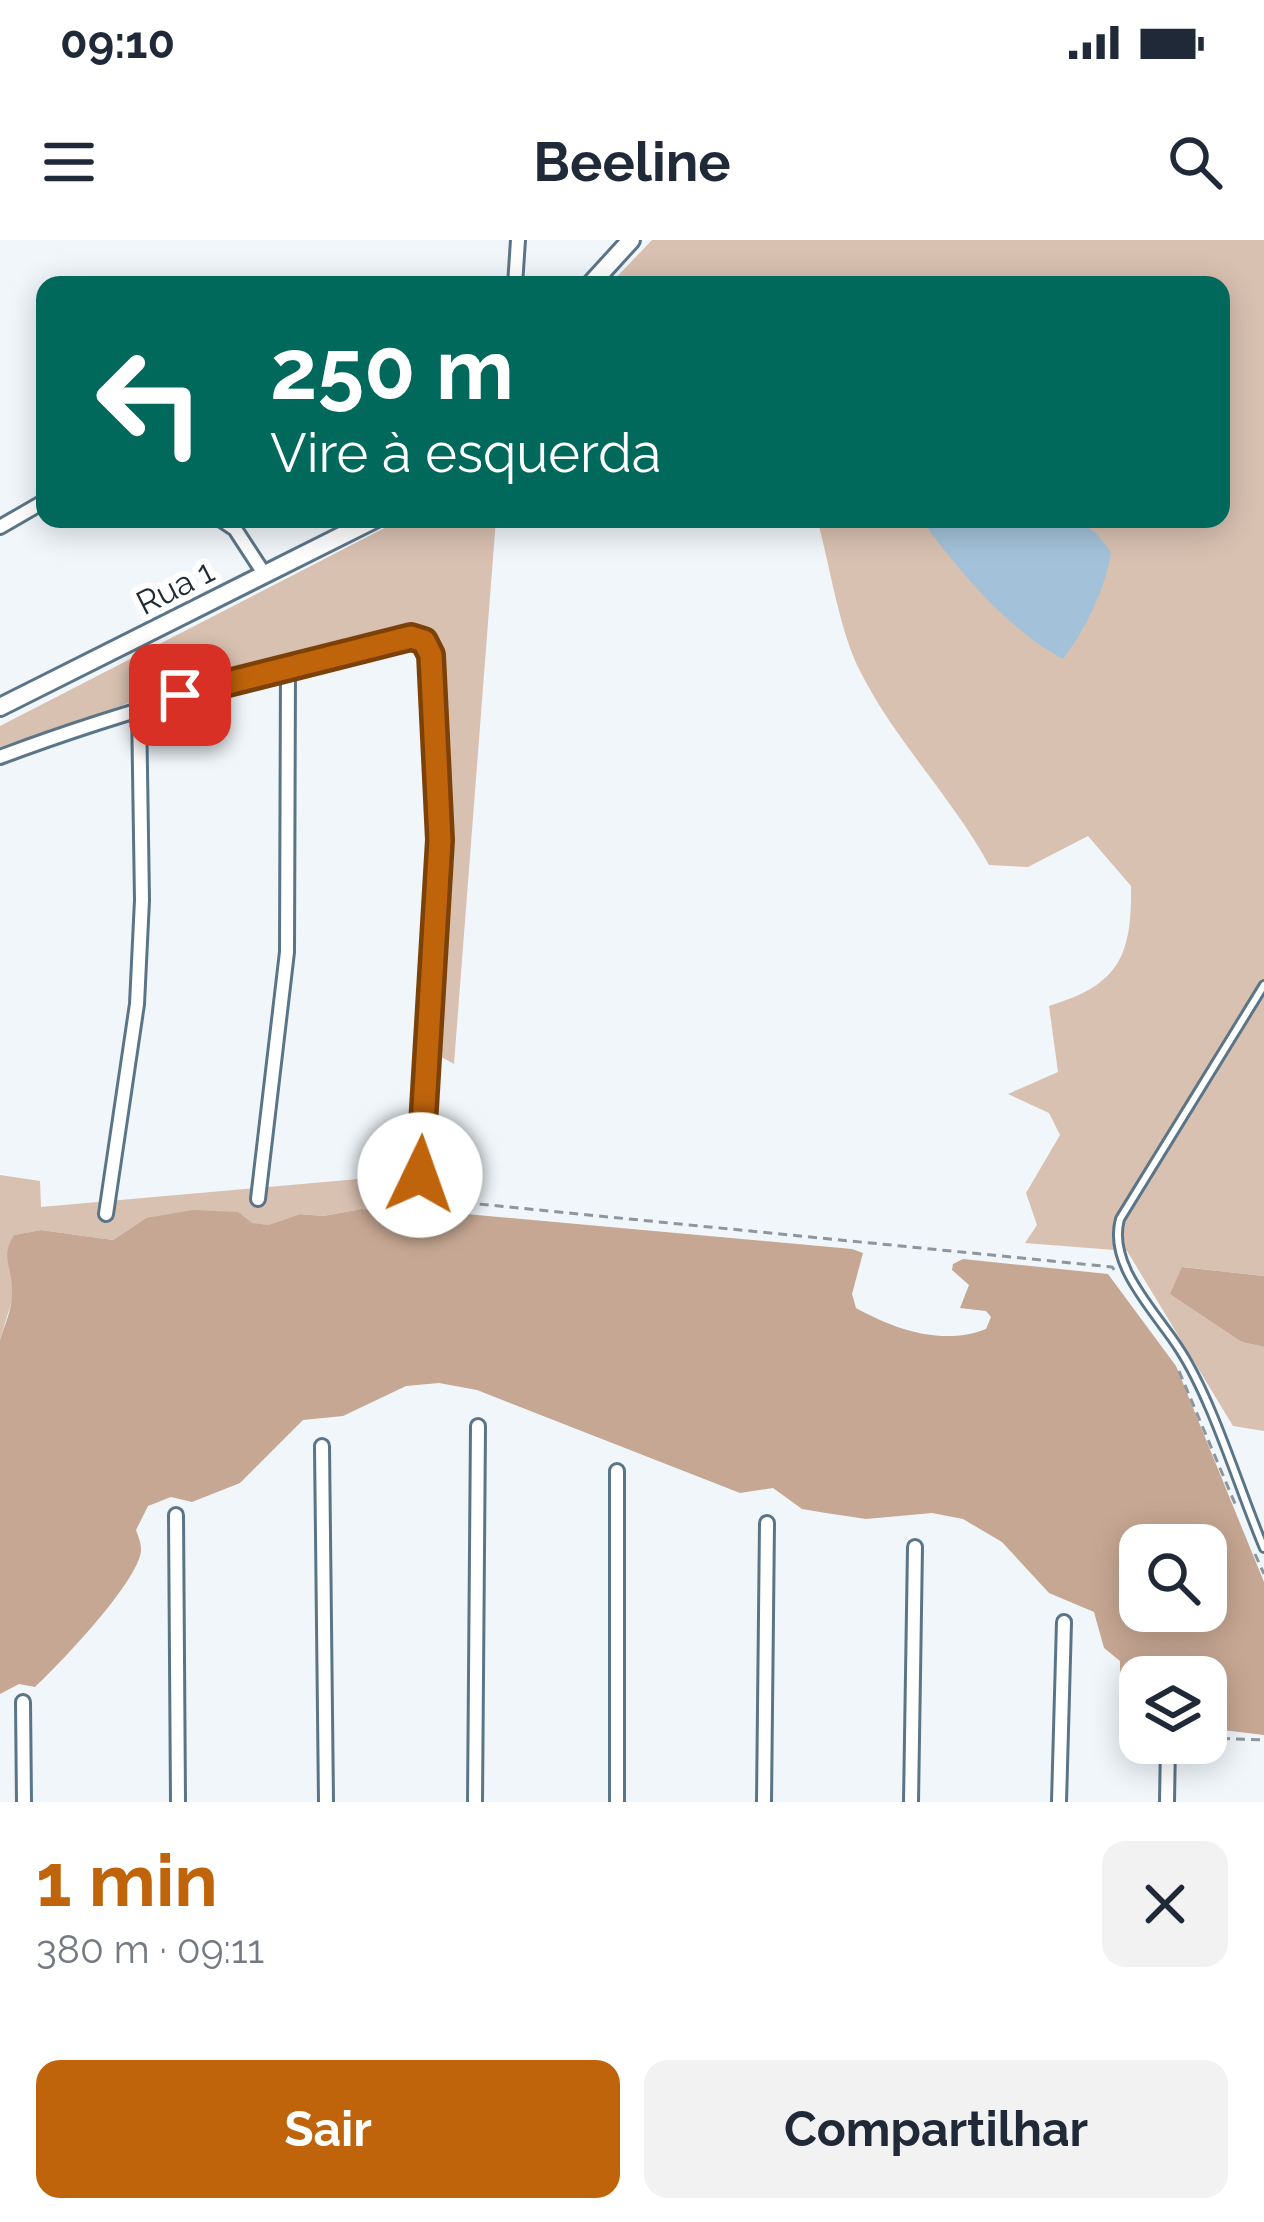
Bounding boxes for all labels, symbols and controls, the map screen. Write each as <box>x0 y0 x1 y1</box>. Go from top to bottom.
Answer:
text: 09:10 <box>60 16 175 69</box>
icon: menu <box>36 129 102 195</box>
icon: search <box>1162 129 1228 195</box>
text: Beeline <box>533 130 731 194</box>
text: 250 m <box>270 320 514 419</box>
icon: left <box>72 324 228 480</box>
text: Vire à esquerda <box>270 421 661 485</box>
street label: Rua 1 <box>130 551 220 623</box>
pin <box>129 644 231 746</box>
icon: arrive <box>147 662 213 728</box>
position arrow <box>357 1112 483 1238</box>
map controls <box>1119 1524 1227 1764</box>
button: search <box>1119 1524 1227 1632</box>
button: layers <box>1119 1656 1227 1764</box>
text: 1 min <box>36 1838 218 1923</box>
button: close <box>1102 1841 1228 1967</box>
text: 380 m · 09:11 <box>36 1926 264 1972</box>
button: Sair <box>36 2060 620 2198</box>
button: Compartilhar <box>644 2060 1228 2198</box>

